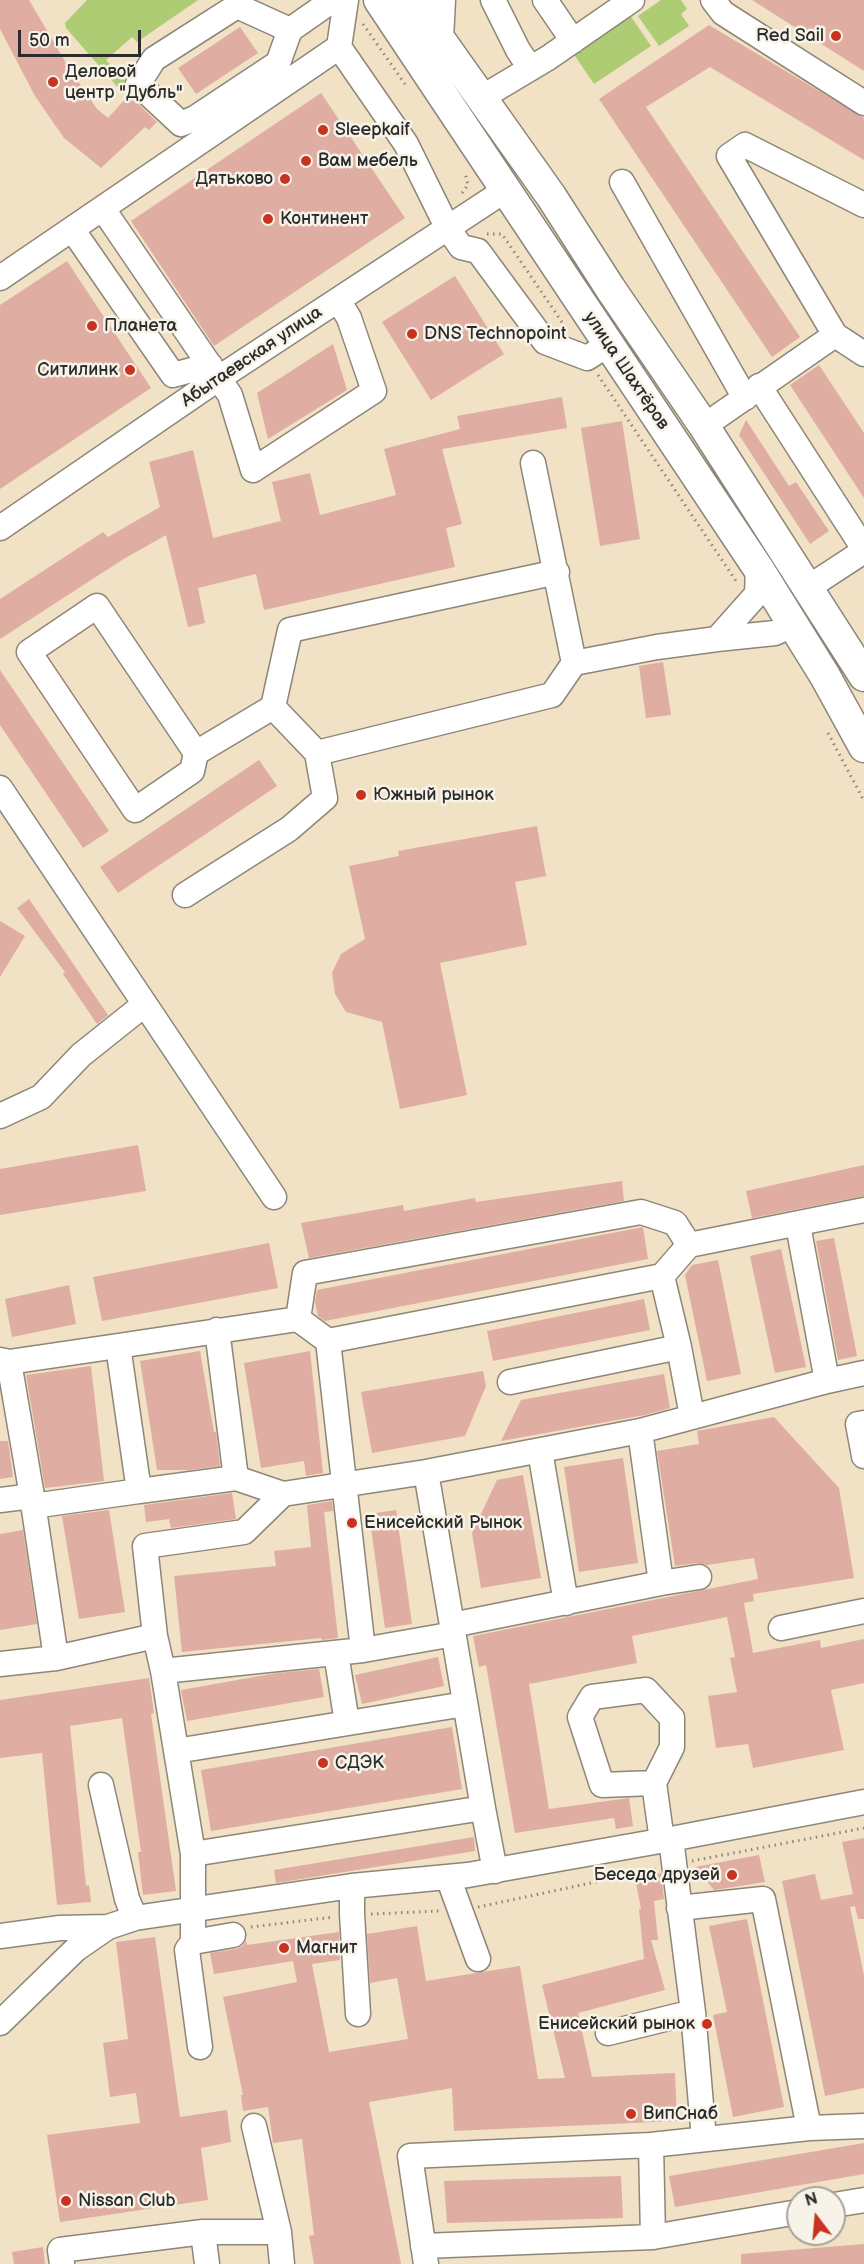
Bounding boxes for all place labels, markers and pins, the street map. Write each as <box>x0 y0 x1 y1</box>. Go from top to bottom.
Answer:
place label: Red Sail <box>756 25 824 47</box>
marker: Red Sail <box>829 29 843 43</box>
place label: Деловой центр "Дубль" <box>65 61 183 104</box>
marker: Деловой центр "Дубль" <box>46 75 60 89</box>
place label: Sleepkaif <box>335 119 410 141</box>
marker: Sleepkaif <box>316 123 330 137</box>
place label: Вам мебель <box>318 150 418 172</box>
marker: Вам мебель <box>299 154 313 168</box>
place label: Дятьково <box>196 168 273 190</box>
marker: Дятьково <box>278 172 292 186</box>
place label: Континент <box>280 208 368 230</box>
marker: Континент <box>261 212 275 226</box>
place label: Планета <box>104 315 177 337</box>
marker: Планета <box>85 319 99 333</box>
place label: DNS Technopoint <box>424 323 566 345</box>
marker: DNS Technopoint <box>405 327 419 341</box>
place label: Ситилинк <box>37 359 118 381</box>
marker: Ситилинк <box>123 363 137 377</box>
place label: Южный рынок <box>373 784 494 806</box>
marker: Южный рынок <box>354 788 368 802</box>
place label: Енисейский Рынок <box>364 1512 522 1534</box>
marker: Енисейский Рынок <box>345 1516 359 1530</box>
place label: СДЭК <box>335 1752 384 1774</box>
marker: СДЭК <box>316 1756 330 1770</box>
place label: Беседа друзей <box>594 1864 720 1886</box>
marker: Беседа друзей <box>725 1868 739 1882</box>
place label: Магнит <box>296 1937 357 1959</box>
marker: Магнит <box>277 1941 291 1955</box>
place label: Енисейский рынок <box>538 2013 695 2035</box>
marker: Енисейский рынок <box>700 2017 714 2031</box>
place label: ВипСнаб <box>643 2103 718 2125</box>
marker: ВипСнаб <box>624 2107 638 2121</box>
place label: Nissan Club <box>78 2190 176 2212</box>
marker: Nissan Club <box>59 2194 73 2208</box>

